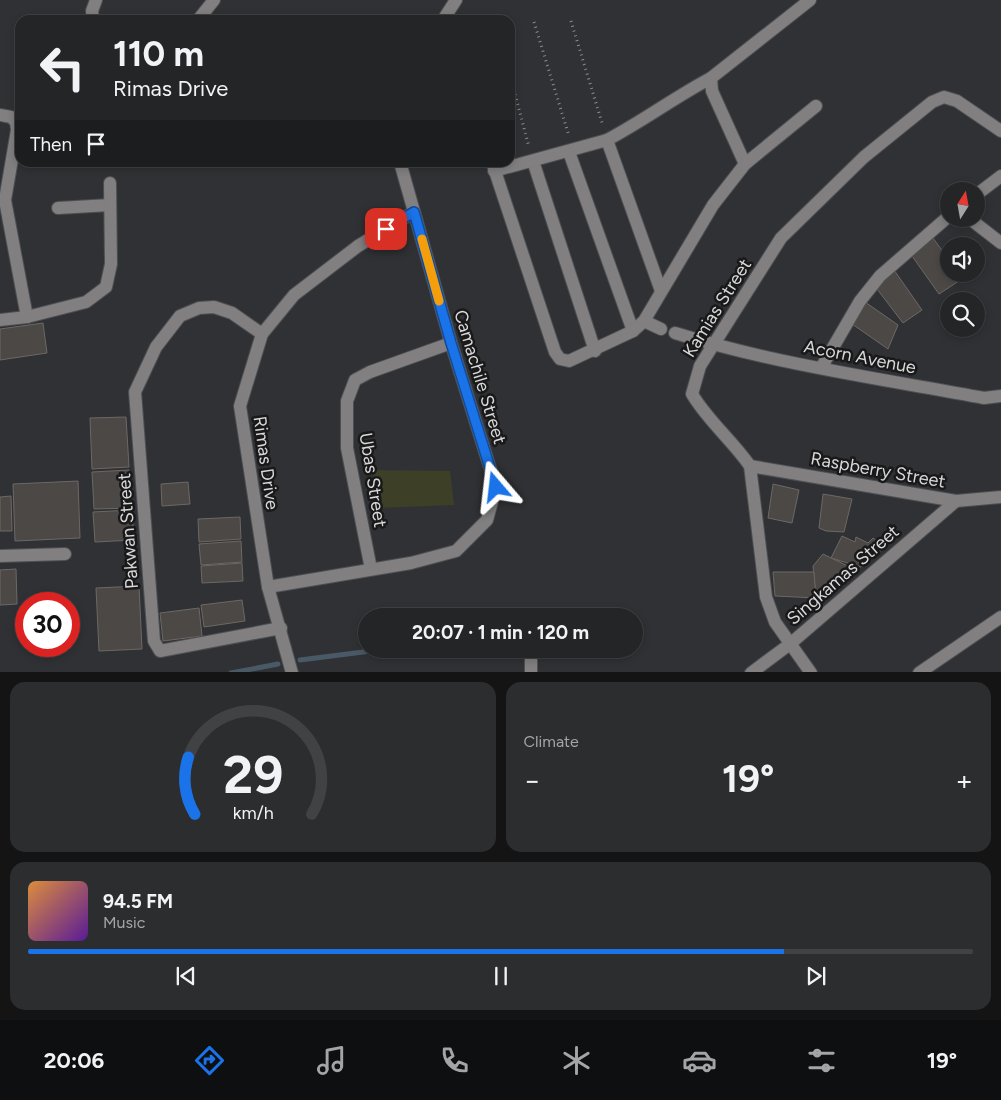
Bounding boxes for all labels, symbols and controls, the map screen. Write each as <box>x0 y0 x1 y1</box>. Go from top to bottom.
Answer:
text: 110 m <box>113 33 204 75</box>
icon: left <box>30 35 95 100</box>
text: Rimas Drive <box>113 75 228 102</box>
icon: arrive <box>82 130 110 158</box>
text: Then <box>30 133 72 156</box>
north arrow <box>940 182 985 228</box>
map controls <box>940 182 985 337</box>
pin <box>365 208 407 250</box>
icon: arrive <box>372 215 400 243</box>
button: sound <box>940 237 985 282</box>
street label: Kamias Street <box>678 255 756 361</box>
button: search <box>940 292 985 337</box>
street label: Camachile Street <box>449 307 511 447</box>
street label: Acorn Avenue <box>802 335 918 379</box>
street label: Rimas Drive <box>249 415 283 511</box>
street label: Ubas Street <box>355 431 391 529</box>
street label: Raspberry Street <box>809 447 947 493</box>
position arrow <box>469 460 521 512</box>
street label: Pakwan Street <box>113 472 143 590</box>
street label: Singkamas Street <box>782 520 904 630</box>
speed limit sign: 30 <box>15 592 80 657</box>
text: 20:07 · 1 min · 120 m <box>412 621 589 644</box>
text: Climate <box>524 732 579 751</box>
text: 29 <box>223 744 283 806</box>
text: 19° <box>722 756 774 802</box>
text: − <box>524 763 541 797</box>
text: + <box>956 763 973 797</box>
text: km/h <box>232 802 273 823</box>
text: 94.5 FM <box>103 890 173 913</box>
text: Music <box>103 913 145 932</box>
icon: previous <box>172 962 200 990</box>
icon: pause <box>487 962 515 990</box>
icon: next <box>802 962 830 990</box>
icon: directions <box>192 1043 227 1078</box>
icon: music <box>314 1043 349 1078</box>
icon: phone <box>437 1043 472 1078</box>
icon: climate <box>559 1043 594 1078</box>
icon: car <box>682 1043 717 1078</box>
icon: filters <box>804 1043 839 1078</box>
text: 20:06 <box>44 1047 104 1074</box>
text: 19° <box>927 1047 957 1074</box>

